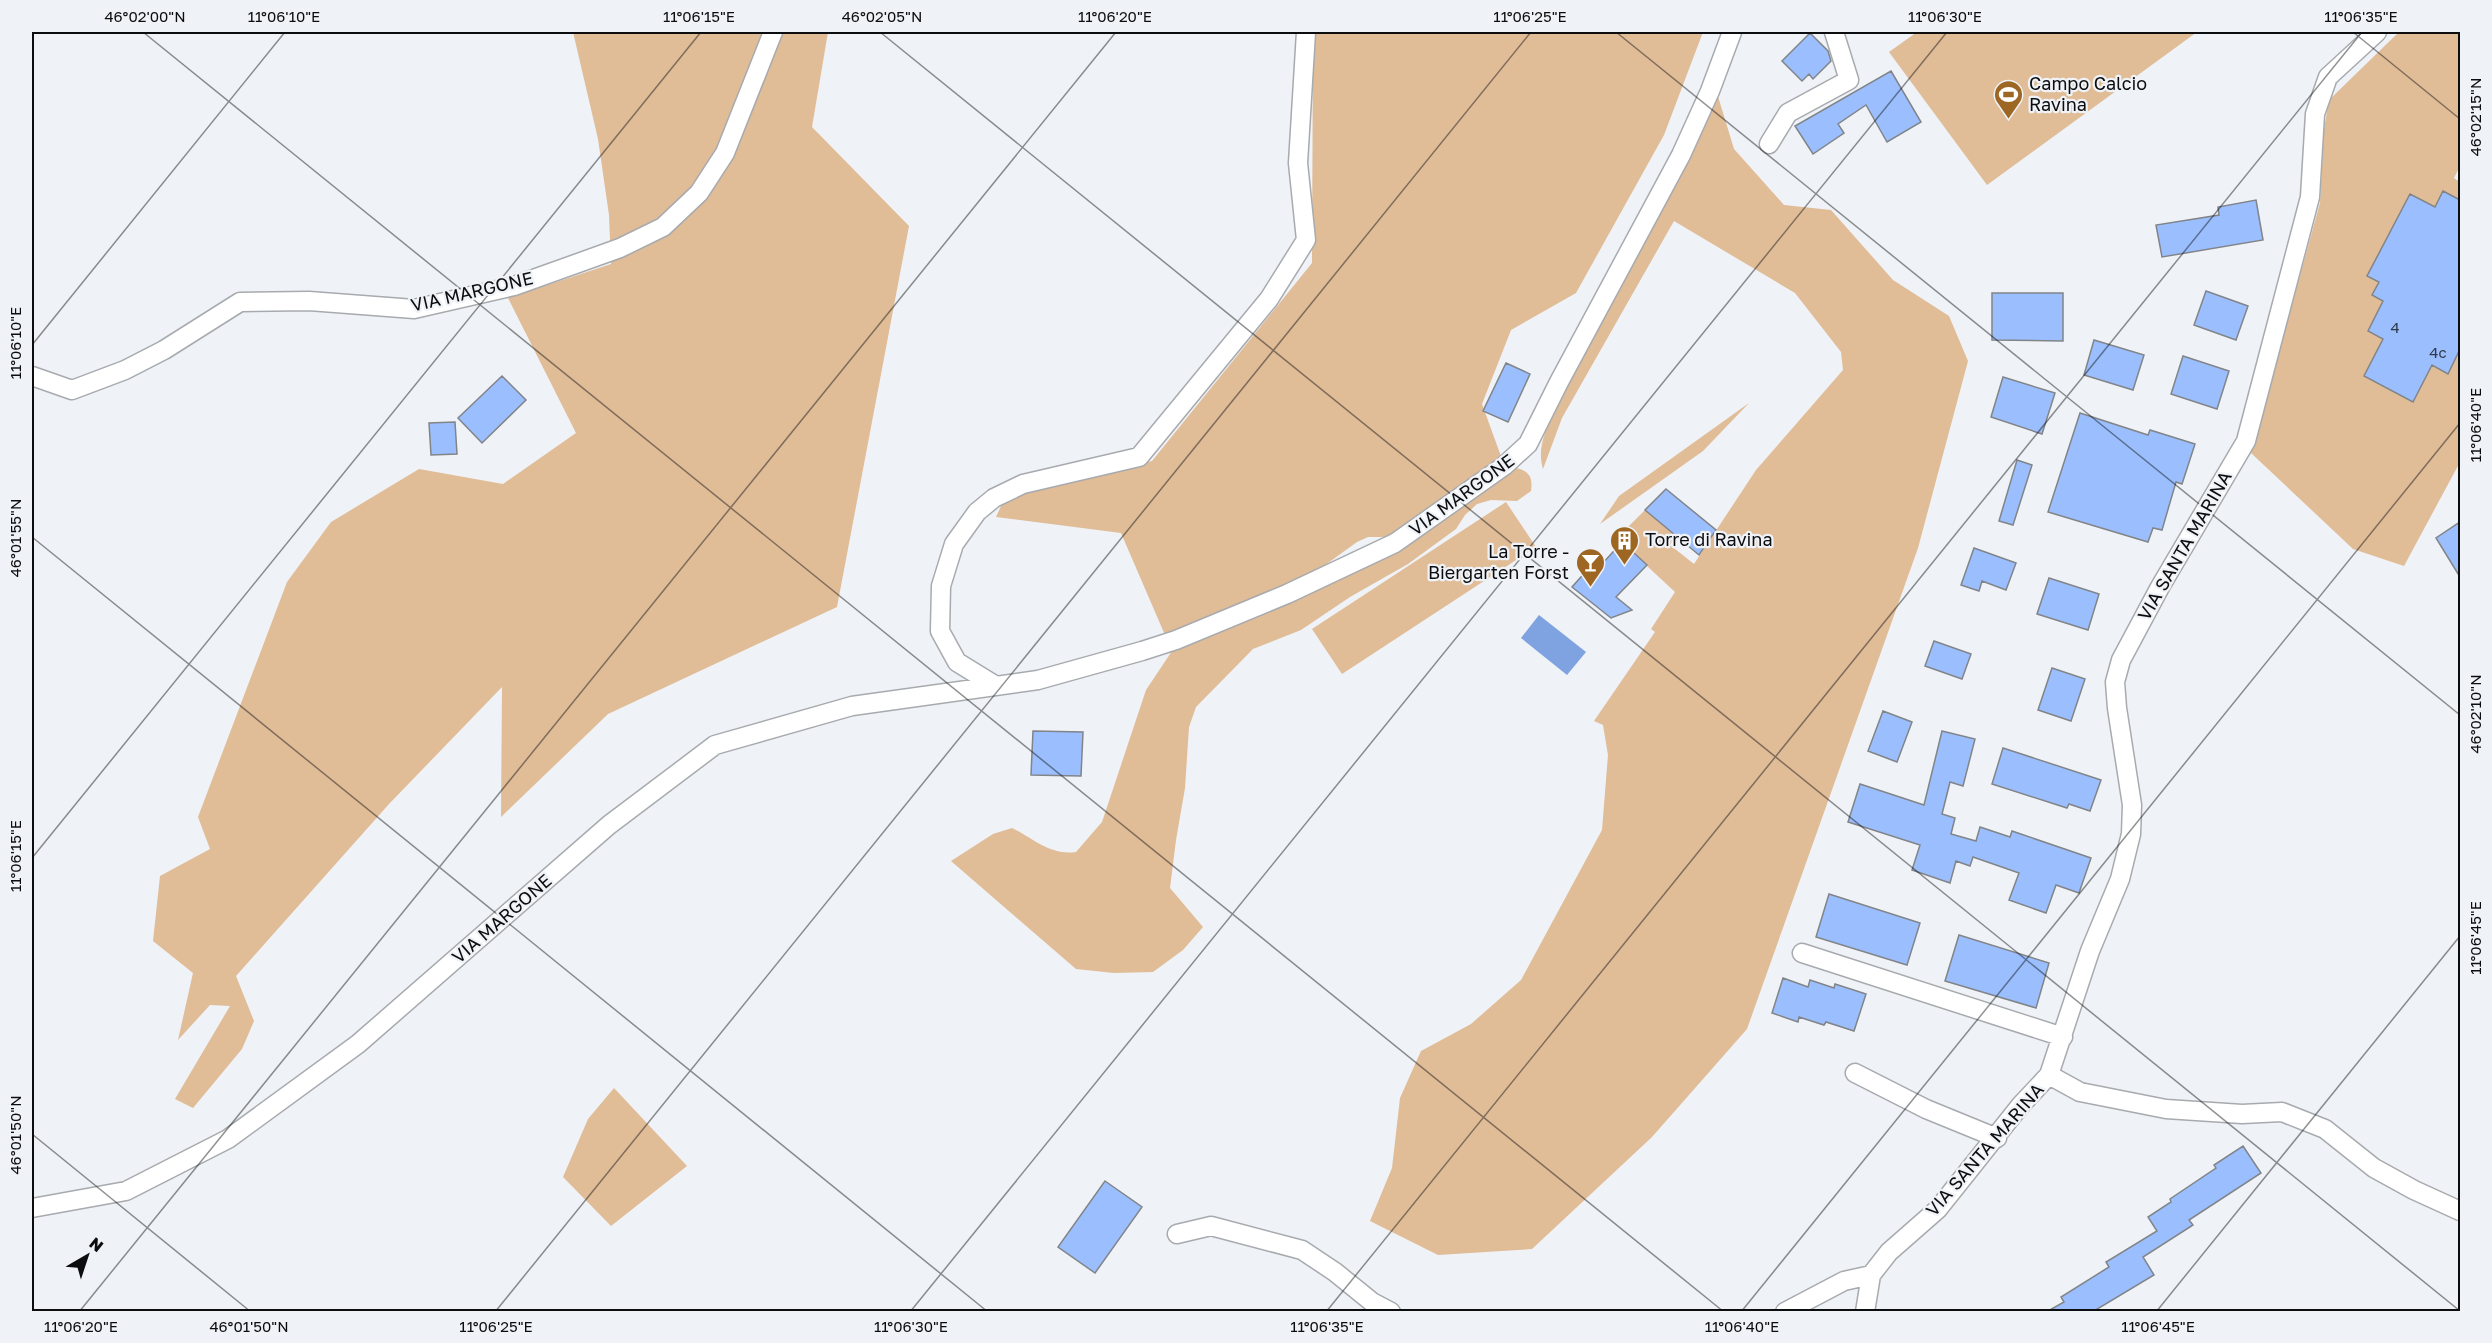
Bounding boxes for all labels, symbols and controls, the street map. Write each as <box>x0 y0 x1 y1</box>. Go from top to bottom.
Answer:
text: 46°02'00"N <box>104 7 186 25</box>
text: 11°06'10"E <box>248 7 320 25</box>
text: 11°06'15"E <box>663 7 735 25</box>
text: 46°02'05"N <box>842 7 922 25</box>
text: 11°06'20"E <box>1078 7 1152 25</box>
text: 11°06'25"E <box>1493 7 1567 25</box>
text: 11°06'30"E <box>1908 7 1982 25</box>
text: 11°06'35"E <box>2324 7 2398 25</box>
place label: Campo Calcio Ravina <box>2029 72 2147 115</box>
sports icon: Campo Calcio Ravina <box>1992 78 2024 120</box>
text: 46°02'15"N <box>2466 78 2484 156</box>
street label: VIA MARGONE <box>409 266 535 316</box>
text: 11°06'10"E <box>6 307 24 379</box>
house number: 4 <box>2390 318 2400 336</box>
house number: 4c <box>2429 343 2447 361</box>
text: 11°06'40"E <box>2466 388 2484 462</box>
street label: VIA MARGONE <box>1404 449 1518 540</box>
street label: VIA SANTA MARINA <box>2132 467 2236 624</box>
text: 46°01'55"N <box>6 499 24 577</box>
building icon: Torre di Ravina <box>1608 524 1640 566</box>
place label: Torre di Ravina <box>1645 528 1773 550</box>
place label: La Torre - Biergarten Forst <box>1428 540 1569 583</box>
bar icon: La Torre - Biergarten Forst <box>1574 546 1606 588</box>
text: 46°02'10"N <box>2466 674 2484 754</box>
text: 11°06'15"E <box>6 820 24 892</box>
street label: VIA MARGONE <box>447 869 556 967</box>
text: 11°06'45"E <box>2466 901 2484 975</box>
street label: VIA SANTA MARINA <box>1921 1078 2048 1220</box>
text: 46°01'50"N <box>6 1095 24 1175</box>
north arrow <box>57 1226 117 1286</box>
text: N <box>85 1233 107 1256</box>
text: 11°06'20"E <box>44 1317 118 1335</box>
text: 46°01'50"N <box>209 1317 289 1335</box>
text: 11°06'25"E <box>459 1317 533 1335</box>
text: 11°06'30"E <box>874 1317 948 1335</box>
text: 11°06'35"E <box>1290 1317 1364 1335</box>
text: 11°06'40"E <box>1705 1317 1779 1335</box>
text: 11°06'45"E <box>2121 1317 2195 1335</box>

